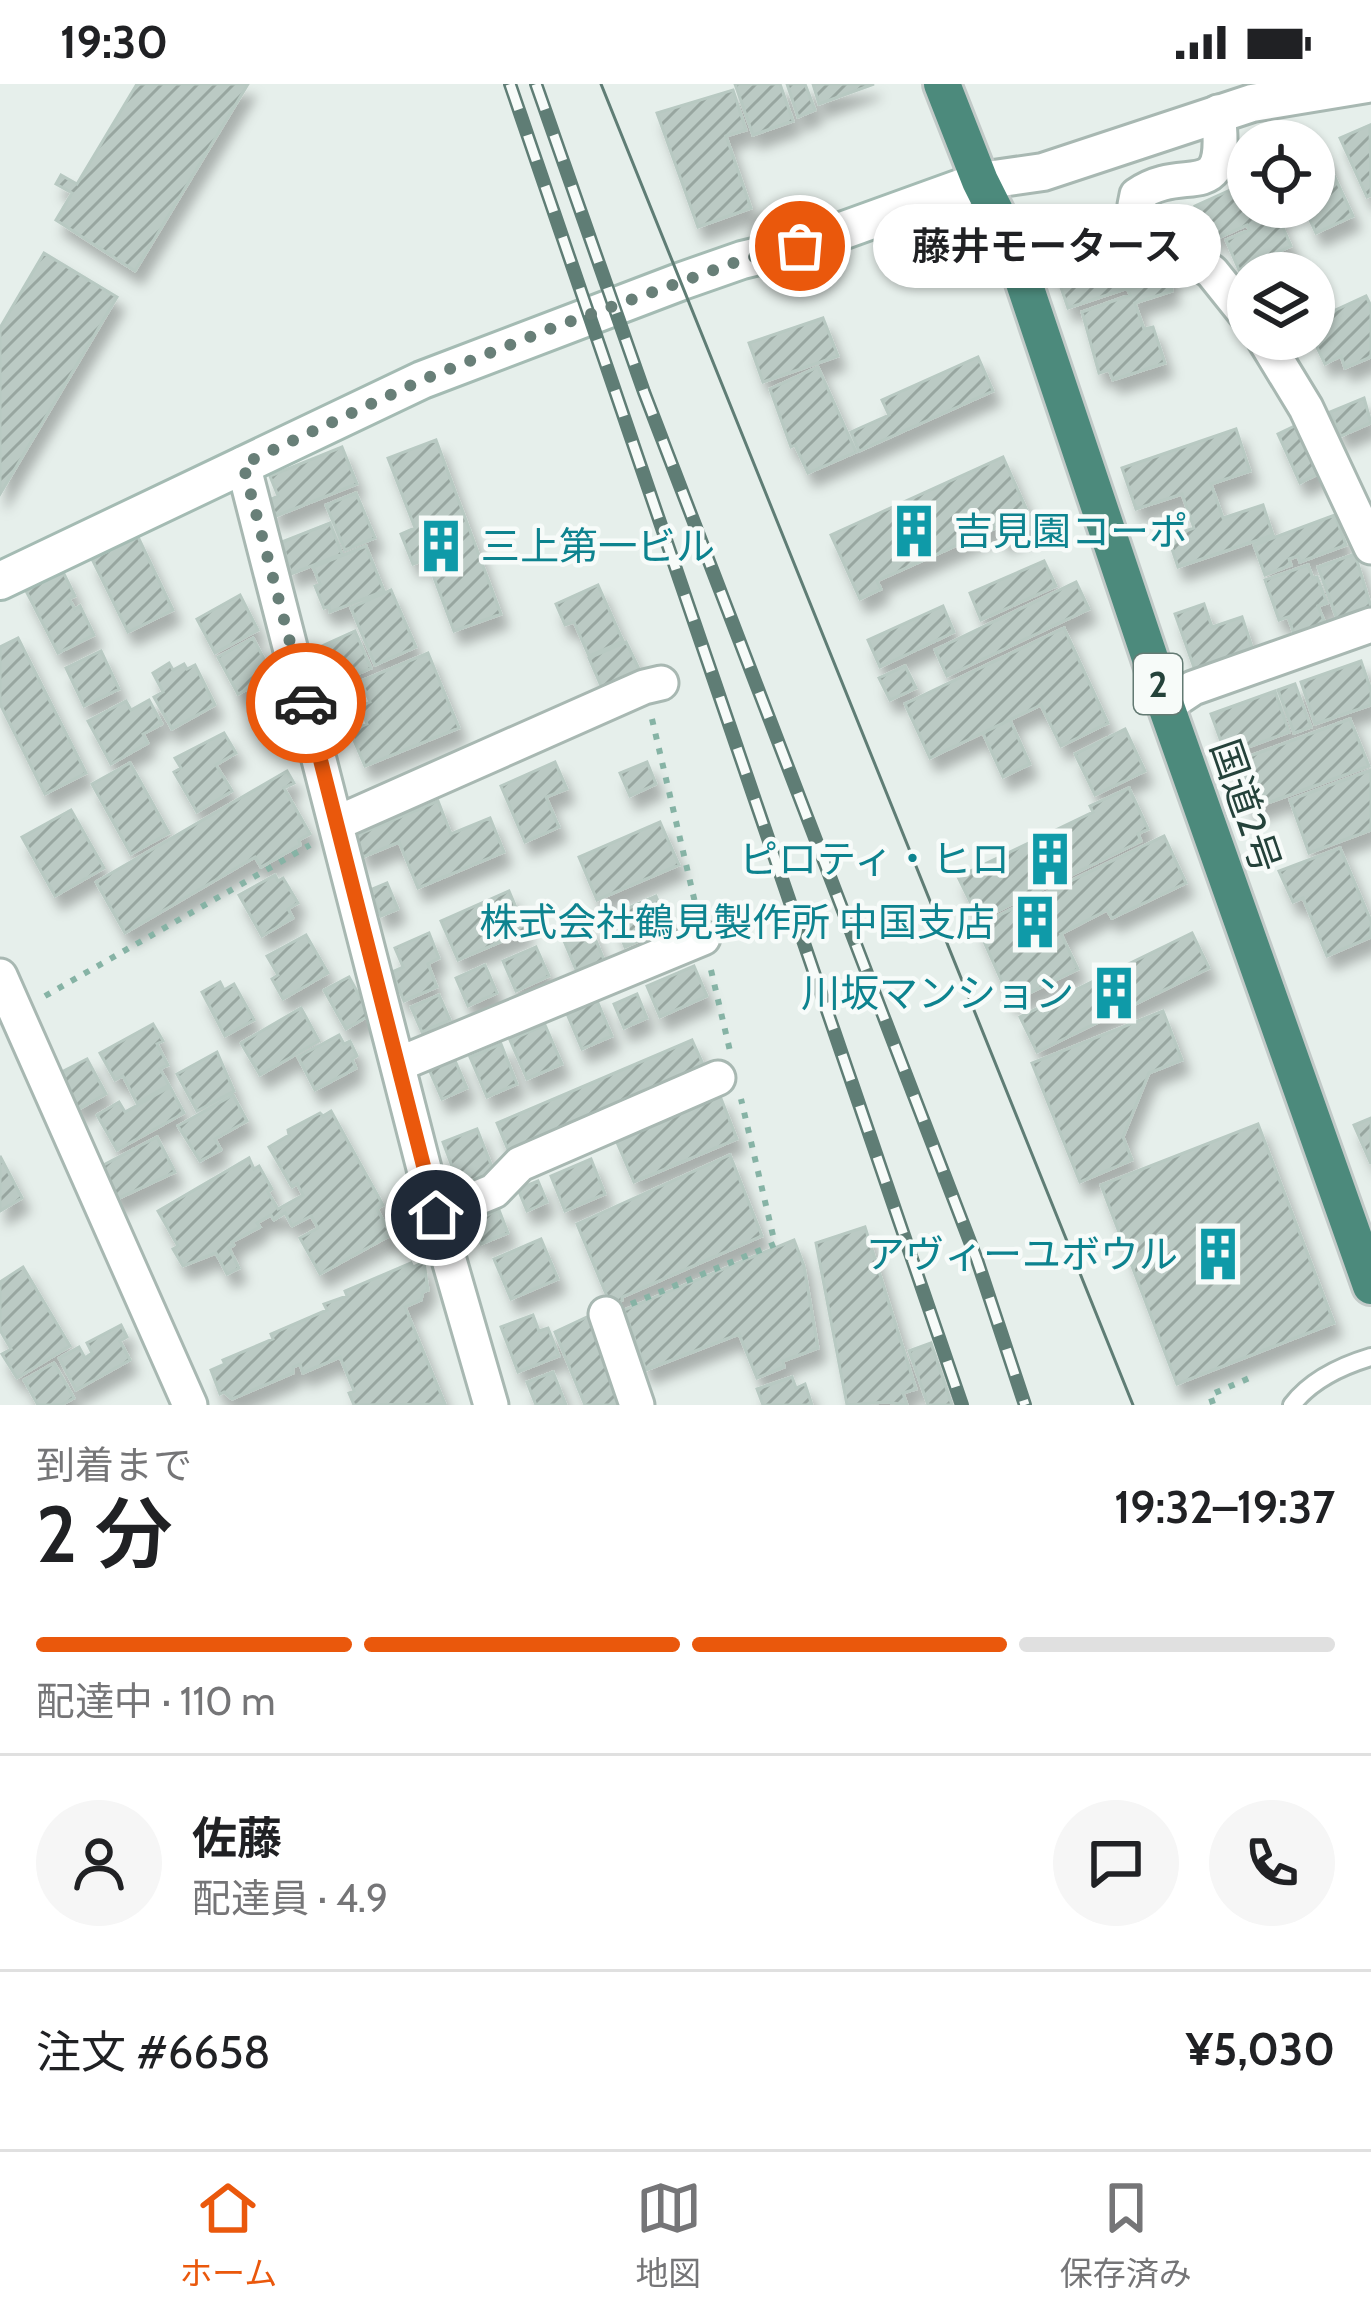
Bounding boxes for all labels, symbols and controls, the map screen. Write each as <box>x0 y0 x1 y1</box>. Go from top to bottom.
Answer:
text: 19:30 <box>60 15 168 69</box>
map controls <box>1227 120 1335 360</box>
button: locate <box>1227 120 1335 228</box>
pin <box>749 195 851 297</box>
callout: 藤井モータース <box>872 204 1220 288</box>
icon: bag <box>767 213 833 279</box>
text: 藤井モータース <box>911 222 1183 270</box>
button: layers <box>1227 252 1335 360</box>
building icon: 吉見園コーポ <box>885 502 943 560</box>
place label: 吉見園コーポ <box>954 507 1188 555</box>
building icon: 三上第一ビル <box>412 517 470 575</box>
place label: 三上第一ビル <box>481 522 715 570</box>
courier <box>246 643 366 763</box>
road number: 2 <box>1134 654 1182 714</box>
icon: car <box>273 670 339 736</box>
street label: 国道2号 <box>1201 733 1291 879</box>
building icon: ピロティ・ヒロ <box>1021 830 1079 888</box>
place label: ピロティ・ヒロ <box>739 835 1010 883</box>
building icon: 株式会社鶴見製作所 中国支店 <box>1006 893 1064 951</box>
place label: 株式会社鶴見製作所 中国支店 <box>479 898 995 946</box>
building icon: 川坂マンション <box>1085 964 1143 1022</box>
place label: 川坂マンション <box>801 969 1074 1017</box>
pin <box>385 1164 487 1266</box>
icon: home <box>403 1182 469 1248</box>
building icon: アヴィーユボウル <box>1189 1225 1247 1283</box>
place label: アヴィーユボウル <box>866 1230 1178 1278</box>
text: 到着まで <box>36 1441 192 1489</box>
text: 19:32–19:37 <box>1114 1480 1335 1534</box>
text: 2 分 <box>36 1487 173 1582</box>
text: 配達中 · 110 m <box>36 1677 275 1725</box>
button: person <box>36 1800 162 1926</box>
button: chat <box>1053 1800 1179 1926</box>
button: phone <box>1209 1800 1335 1926</box>
text: 佐藤 <box>192 1811 282 1865</box>
text: 配達員 · 4.9 <box>192 1874 388 1922</box>
text: ¥5,030 <box>1186 2022 1335 2076</box>
text: 注文 #6658 <box>36 2025 271 2079</box>
tab: ホーム <box>179 2175 277 2295</box>
tab: 地図 <box>636 2175 702 2295</box>
tab: 保存済み <box>1060 2175 1192 2295</box>

